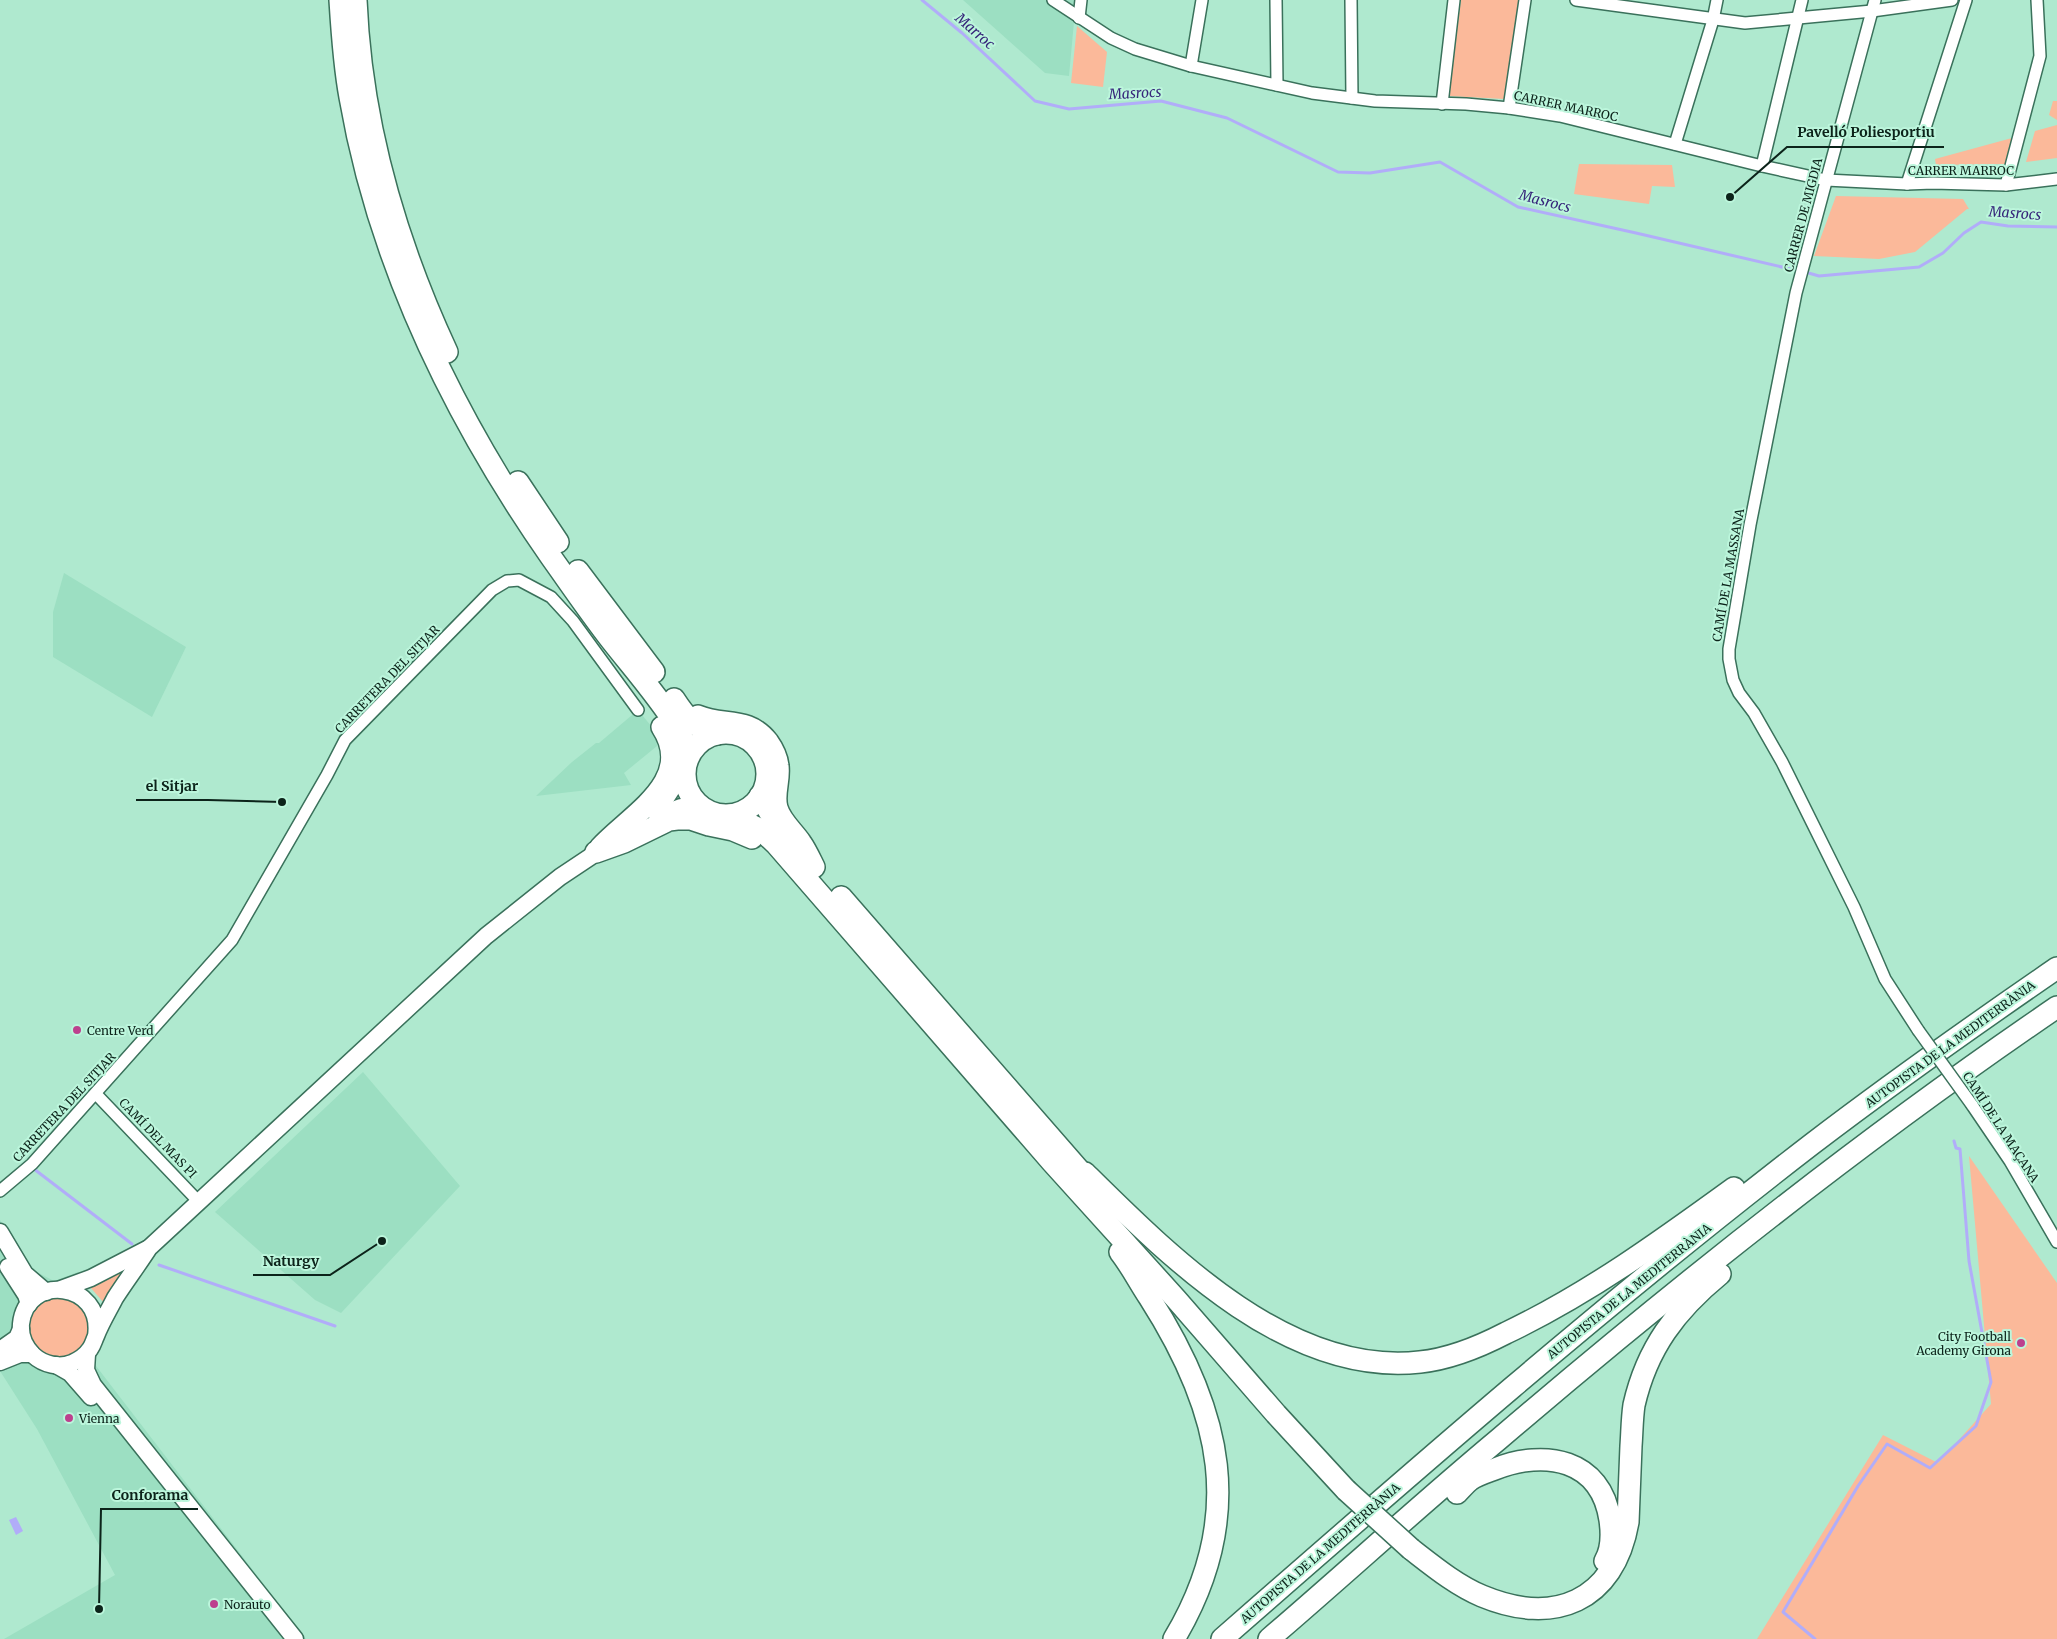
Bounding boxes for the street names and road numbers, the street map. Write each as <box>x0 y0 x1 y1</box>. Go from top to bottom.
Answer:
street label: CARRER MARROC <box>1513 88 1620 124</box>
street label: CARRER DE MIGDIA <box>1781 156 1826 274</box>
street label: CARRER MARROC <box>1908 163 2014 178</box>
street label: CAMÍ DE LA MASSANA <box>1709 507 1747 643</box>
street label: CARRETERA DEL SITJAR <box>332 622 443 736</box>
street label: AUTOPISTA DE LA MEDITERRÀNIA <box>1861 977 2038 1111</box>
street label: CARRETERA DEL SITJAR <box>9 1049 119 1165</box>
street label: CAMÍ DE LA MAÇANA <box>1960 1069 2043 1185</box>
street label: CAMÍ DEL MAS PI <box>116 1095 200 1181</box>
street label: AUTOPISTA DE LA MEDITERRÀNIA <box>1543 1220 1714 1362</box>
street label: AUTOPISTA DE LA MEDITERRÀNIA <box>1236 1479 1403 1627</box>

